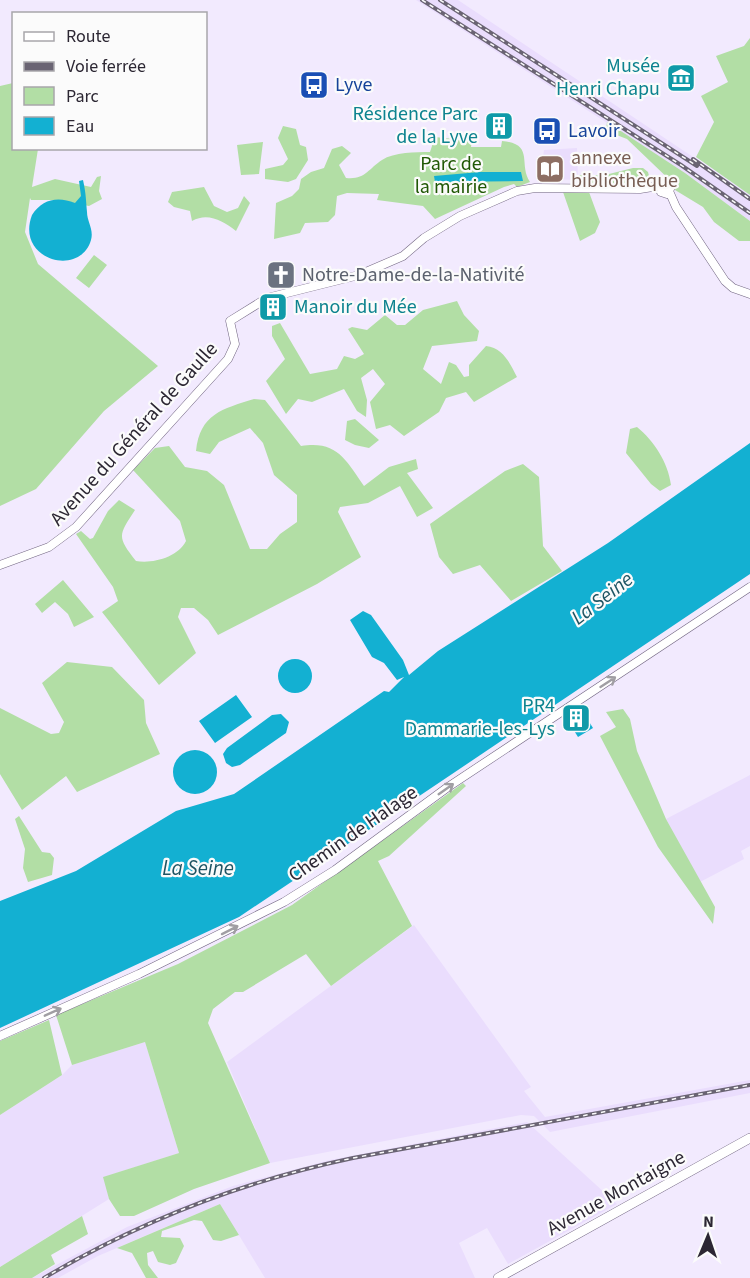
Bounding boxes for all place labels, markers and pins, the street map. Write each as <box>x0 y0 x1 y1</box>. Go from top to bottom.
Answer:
place label: Musée Henri Chapu <box>556 52 660 103</box>
museum icon: Musée Henri Chapu <box>665 62 697 94</box>
bus stop icon: Lyve <box>298 69 330 101</box>
place label: Lyve <box>335 71 373 99</box>
place label: Résidence Parc de la Lyve <box>353 100 478 151</box>
building icon: Résidence Parc de la Lyve <box>483 110 515 142</box>
bus stop icon: Lavoir <box>531 115 563 147</box>
place label: Lavoir <box>568 117 620 145</box>
place label: annexe bibliothèque <box>571 144 678 195</box>
library icon: annexe bibliothèque <box>534 153 566 185</box>
church icon: Notre-Dame-de-la-Nativité <box>265 259 297 291</box>
place label: Notre-Dame-de-la-Nativité <box>302 261 525 289</box>
building icon: Manoir du Mée <box>257 291 289 323</box>
place label: Manoir du Mée <box>294 293 417 321</box>
place label: PR4 Dammarie-les-Lys <box>405 692 555 743</box>
building icon: PR4 Dammarie-les-Lys <box>560 702 592 734</box>

